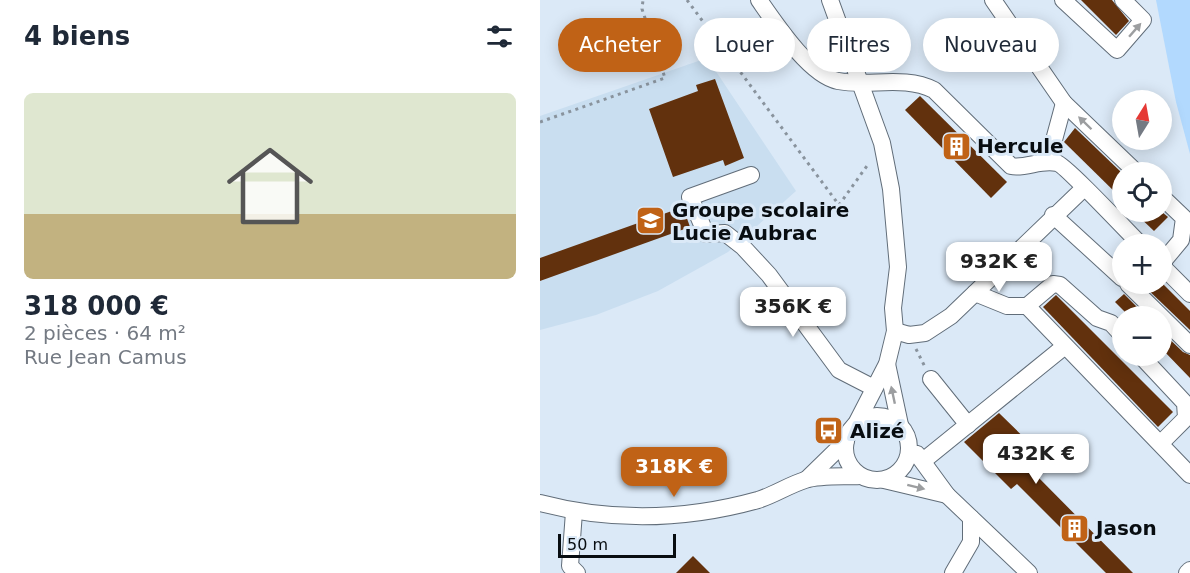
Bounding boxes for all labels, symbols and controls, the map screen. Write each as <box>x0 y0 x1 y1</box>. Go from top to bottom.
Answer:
chip: Acheter <box>558 18 682 72</box>
chip: Louer <box>694 18 795 72</box>
chip: Filtres <box>807 18 911 72</box>
chip: Nouveau <box>923 18 1059 72</box>
icon: filters <box>483 20 516 53</box>
text: 4 biens <box>24 21 130 51</box>
one-way arrow <box>1128 22 1141 38</box>
north arrow <box>1112 90 1172 150</box>
map controls <box>1112 90 1172 366</box>
one-way arrow <box>1078 117 1092 131</box>
building icon: Hercule <box>940 130 972 162</box>
icon: home <box>216 132 324 240</box>
place label: Hercule <box>977 134 1064 158</box>
button: locate <box>1112 162 1172 222</box>
place label: Groupe scolaire Lucie Aubrac <box>672 198 849 245</box>
school or university icon: Groupe scolaire Lucie Aubrac <box>635 205 667 237</box>
button: + <box>1112 234 1172 294</box>
pin: 932K € <box>950 242 1048 293</box>
text: 932K € <box>960 249 1038 273</box>
pin: 356K € <box>744 287 842 338</box>
text: 318 000 € <box>24 291 169 321</box>
text: 356K € <box>754 294 832 318</box>
button: − <box>1112 306 1172 366</box>
text: 2 pièces · 64 m² <box>24 321 186 345</box>
text: Rue Jean Camus <box>24 345 187 369</box>
one-way arrow <box>888 385 898 404</box>
bus stop icon: Alizé <box>813 415 845 447</box>
place label: Alizé <box>850 419 904 443</box>
pin: 432K € <box>987 434 1085 485</box>
text: 432K € <box>997 441 1075 465</box>
pin: 318K € <box>625 447 723 498</box>
text: 318K € <box>635 454 713 478</box>
one-way arrow <box>907 483 925 493</box>
building icon: Jason <box>1059 512 1091 544</box>
place label: Jason <box>1094 516 1157 540</box>
scale bar <box>558 531 676 558</box>
text: 50 m <box>567 535 608 554</box>

